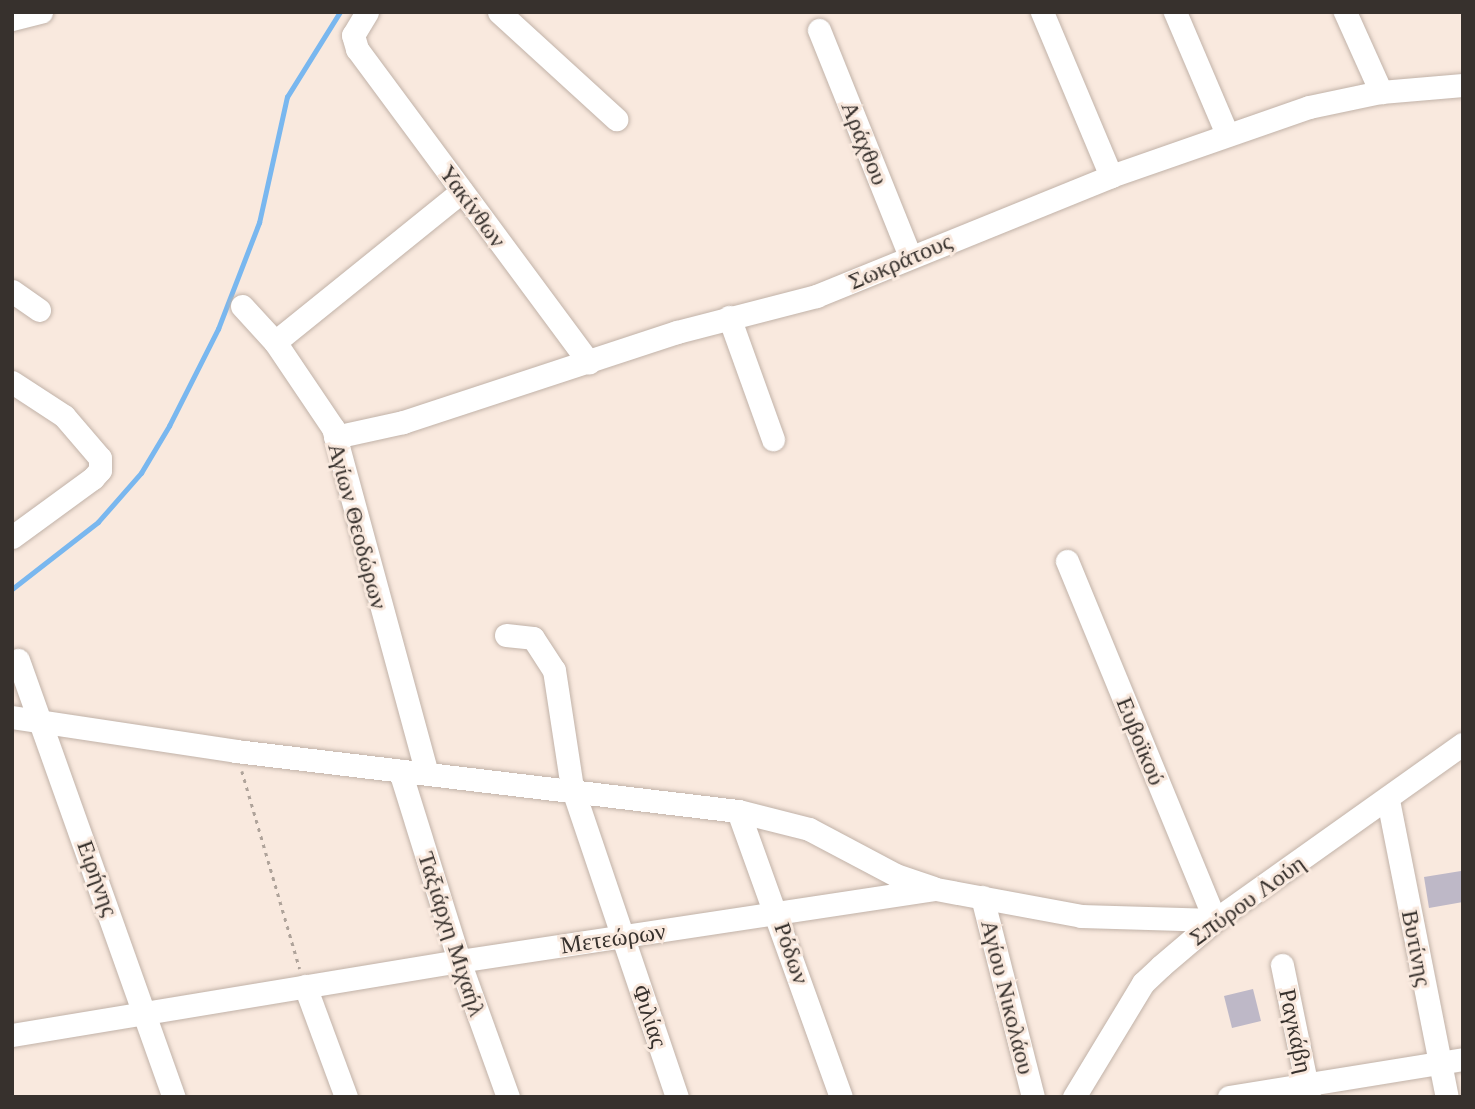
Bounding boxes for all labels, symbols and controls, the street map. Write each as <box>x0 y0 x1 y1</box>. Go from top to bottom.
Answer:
street label: Αράχθου <box>835 97 895 189</box>
street label: Υακίνθων <box>433 159 513 253</box>
street label: Σωκράτους <box>844 226 956 296</box>
street label: Αγίων Θεοδώρων <box>322 440 394 612</box>
street label: Ευβοϊκού <box>1110 693 1172 789</box>
street label: Ειρήνης <box>71 836 125 920</box>
street label: Ταξιάρχη Μιχαήλ <box>412 848 492 1020</box>
street label: Σπύρου Λούη <box>1184 848 1310 952</box>
street label: Βυτίνης <box>1396 908 1438 988</box>
street label: Μετεώρων <box>559 916 667 960</box>
street label: Αγίου Νικολάου <box>975 917 1041 1077</box>
street label: Ρόδων <box>768 918 816 988</box>
street label: Φιλίας <box>626 981 674 1051</box>
street label: Ραγκάβη <box>1273 986 1319 1076</box>

